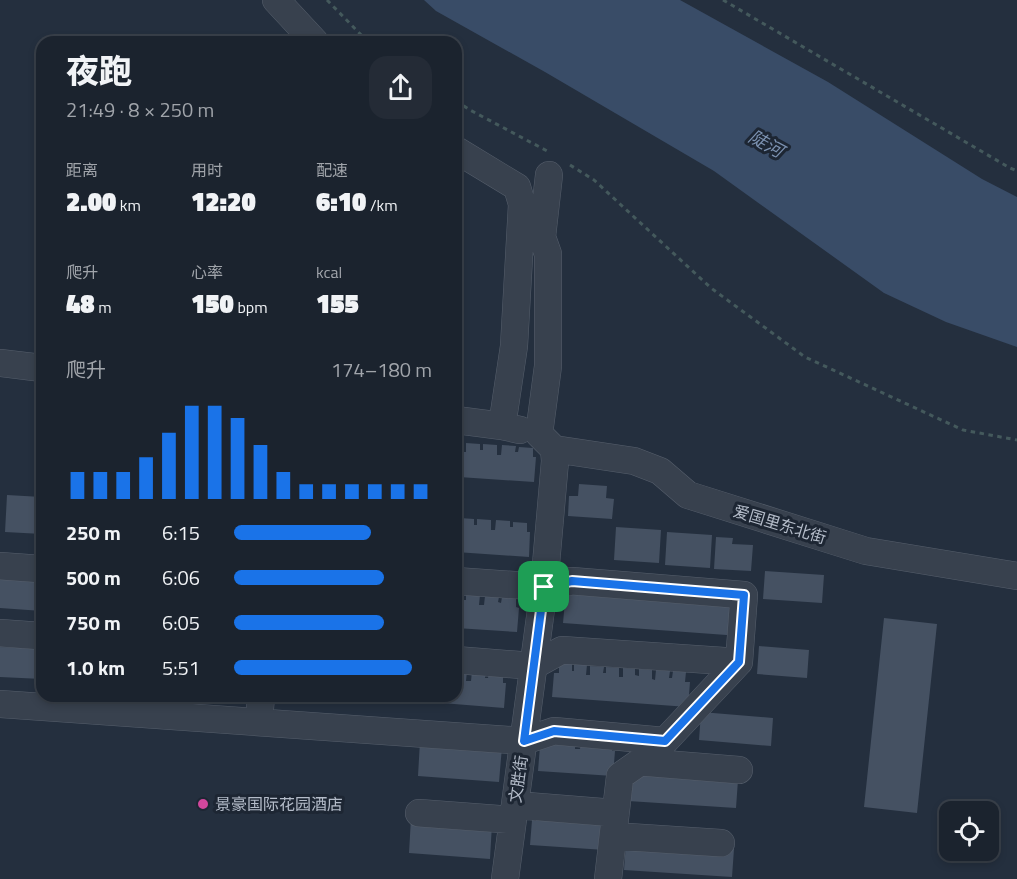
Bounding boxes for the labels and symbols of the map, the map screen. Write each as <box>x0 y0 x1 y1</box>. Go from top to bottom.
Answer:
water label: 陡河 <box>744 123 791 166</box>
street label: 爱国里东北街 <box>731 498 829 550</box>
pin <box>518 561 569 612</box>
street label: 文胜街 <box>503 754 533 804</box>
place label: 景豪国际花园酒店 <box>215 792 343 816</box>
marker: 景豪国际花园酒店 <box>196 797 210 811</box>

